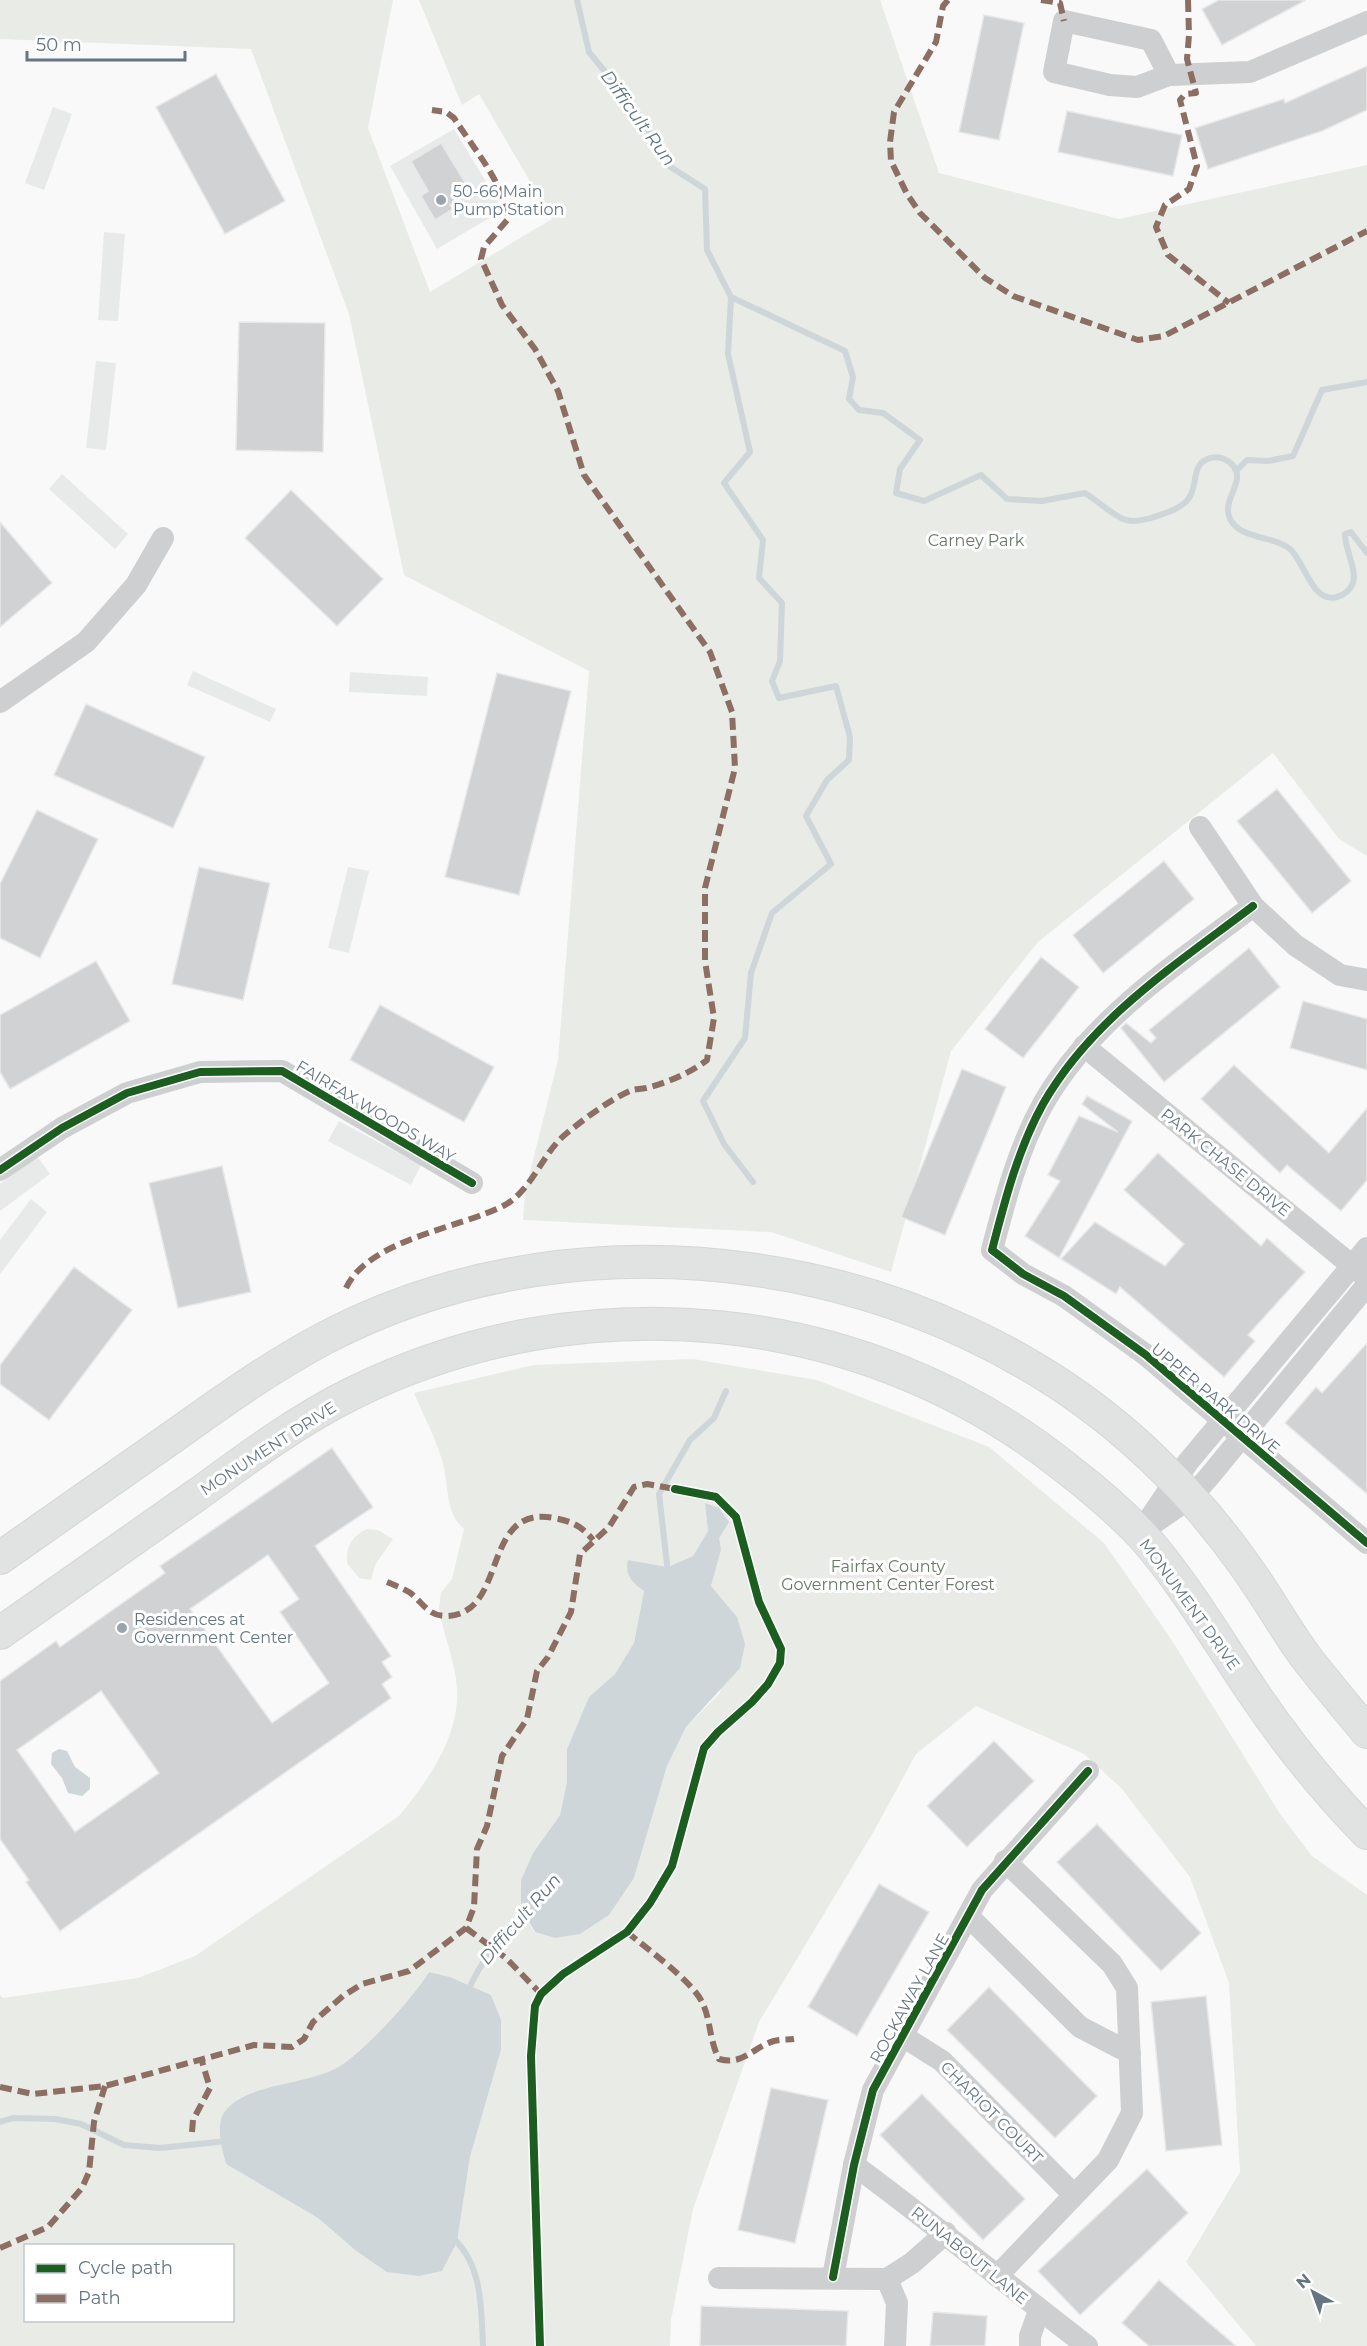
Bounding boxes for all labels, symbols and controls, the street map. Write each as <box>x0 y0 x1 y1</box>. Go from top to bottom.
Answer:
scale bar <box>27 24 184 62</box>
text: 50 m <box>36 34 82 56</box>
water label: Difficult Run <box>596 66 680 170</box>
place label: 50-66 Main Pump Station <box>453 182 564 219</box>
marker: 50-66 Main Pump Station <box>434 193 448 207</box>
park label: Carney Park <box>928 531 1025 550</box>
street label: FAIRFAX WOODS WAY <box>293 1056 460 1167</box>
street label: PARK CHASE DRIVE <box>1157 1104 1294 1220</box>
street label: UPPER PARK DRIVE <box>1147 1339 1284 1458</box>
street label: MONUMENT DRIVE <box>197 1397 340 1499</box>
street label: MONUMENT DRIVE <box>1136 1535 1244 1674</box>
park label: Fairfax County Government Center Forest <box>781 1557 995 1594</box>
place label: Residences at Government Center <box>134 1610 293 1647</box>
marker: Residences at Government Center <box>115 1621 129 1635</box>
water label: Difficult Run <box>475 1869 565 1969</box>
street label: ROCKAWAY LANE <box>866 1930 953 2066</box>
street label: CHARIOT COURT <box>937 2057 1047 2168</box>
street label: RUNABOUT LANE <box>907 2202 1032 2308</box>
legend <box>24 2244 234 2322</box>
text: Cycle path <box>78 2257 173 2279</box>
north arrow <box>1283 2262 1343 2322</box>
text: N <box>1292 2270 1315 2292</box>
text: Path <box>78 2287 121 2309</box>

